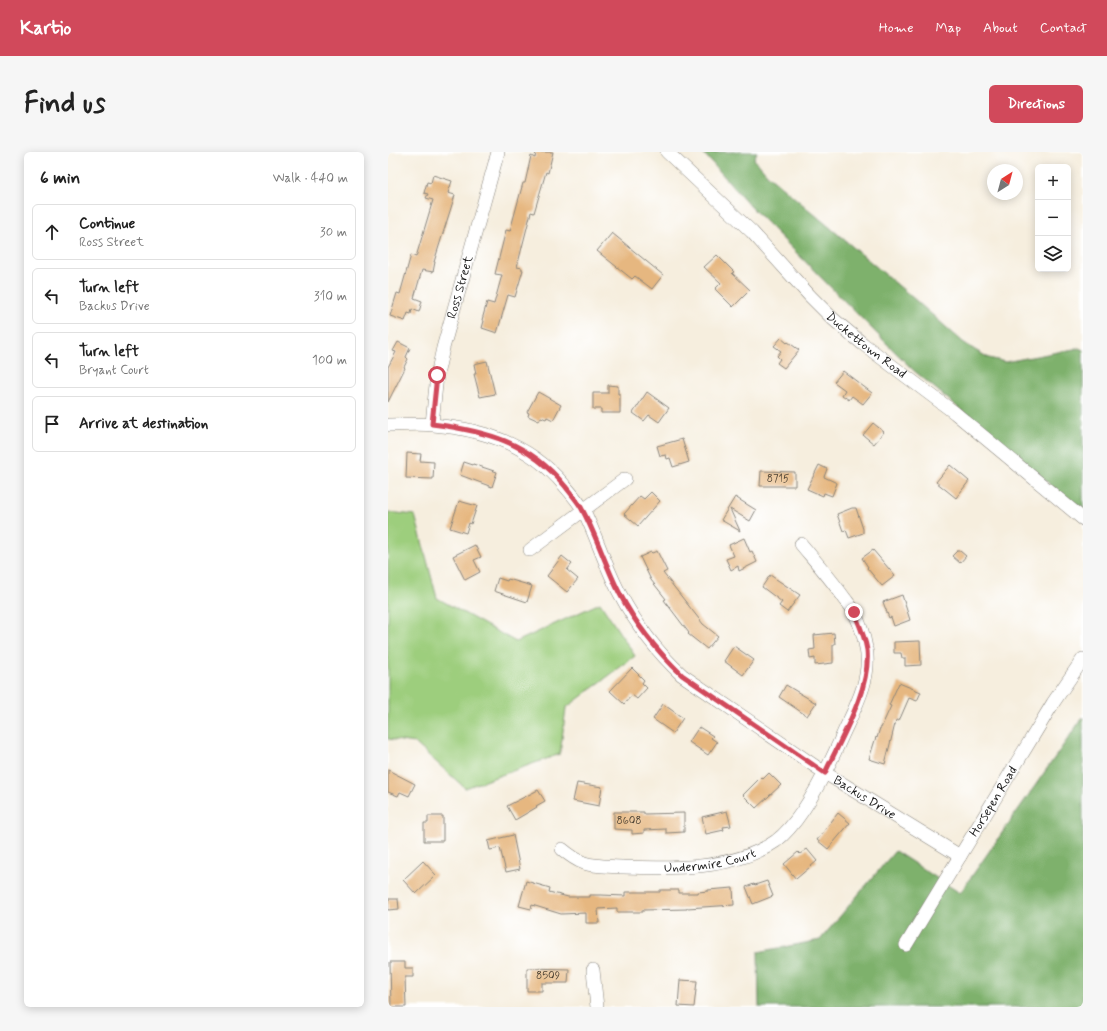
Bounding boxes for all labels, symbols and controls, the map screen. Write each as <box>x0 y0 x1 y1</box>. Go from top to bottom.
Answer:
text: Kartio <box>20 16 71 41</box>
text: Home <box>879 19 913 37</box>
text: Map <box>935 19 961 37</box>
text: About <box>983 19 1018 37</box>
text: Contact <box>1040 19 1087 37</box>
button: Directions <box>989 85 1083 123</box>
text: Find us <box>24 86 105 123</box>
north arrow <box>987 164 1023 200</box>
map controls <box>1035 164 1071 272</box>
button: + <box>1035 164 1071 200</box>
text: 6 min <box>40 167 80 189</box>
text: Walk · 440 m <box>273 170 348 187</box>
button: − <box>1035 200 1071 236</box>
text: Continue <box>79 214 135 234</box>
icon: ahead <box>41 221 63 243</box>
text: 30 m <box>320 224 347 241</box>
text: Ross Street <box>79 234 144 251</box>
button: layers <box>1035 236 1071 272</box>
street label: Ross Street <box>443 253 477 321</box>
text: Turn left <box>79 278 139 298</box>
icon: left <box>41 285 63 307</box>
text: 310 m <box>314 288 347 305</box>
text: Backus Drive <box>79 298 150 315</box>
street label: Duckettown Road <box>822 308 910 382</box>
text: Turn left <box>79 342 139 362</box>
icon: left <box>41 349 63 371</box>
text: 100 m <box>312 352 347 369</box>
text: Bryant Court <box>79 362 149 379</box>
route start <box>428 366 446 384</box>
icon: arrive <box>41 413 63 435</box>
text: Arrive at destination <box>79 414 208 434</box>
house number: 8715 <box>767 472 790 486</box>
route end <box>845 603 863 621</box>
street label: Horsepen Road <box>965 763 1021 840</box>
street label: Backus Drive <box>830 772 899 823</box>
house number: 8608 <box>616 814 642 828</box>
street label: Undermire Court <box>664 845 759 876</box>
house number: 8509 <box>536 969 560 983</box>

